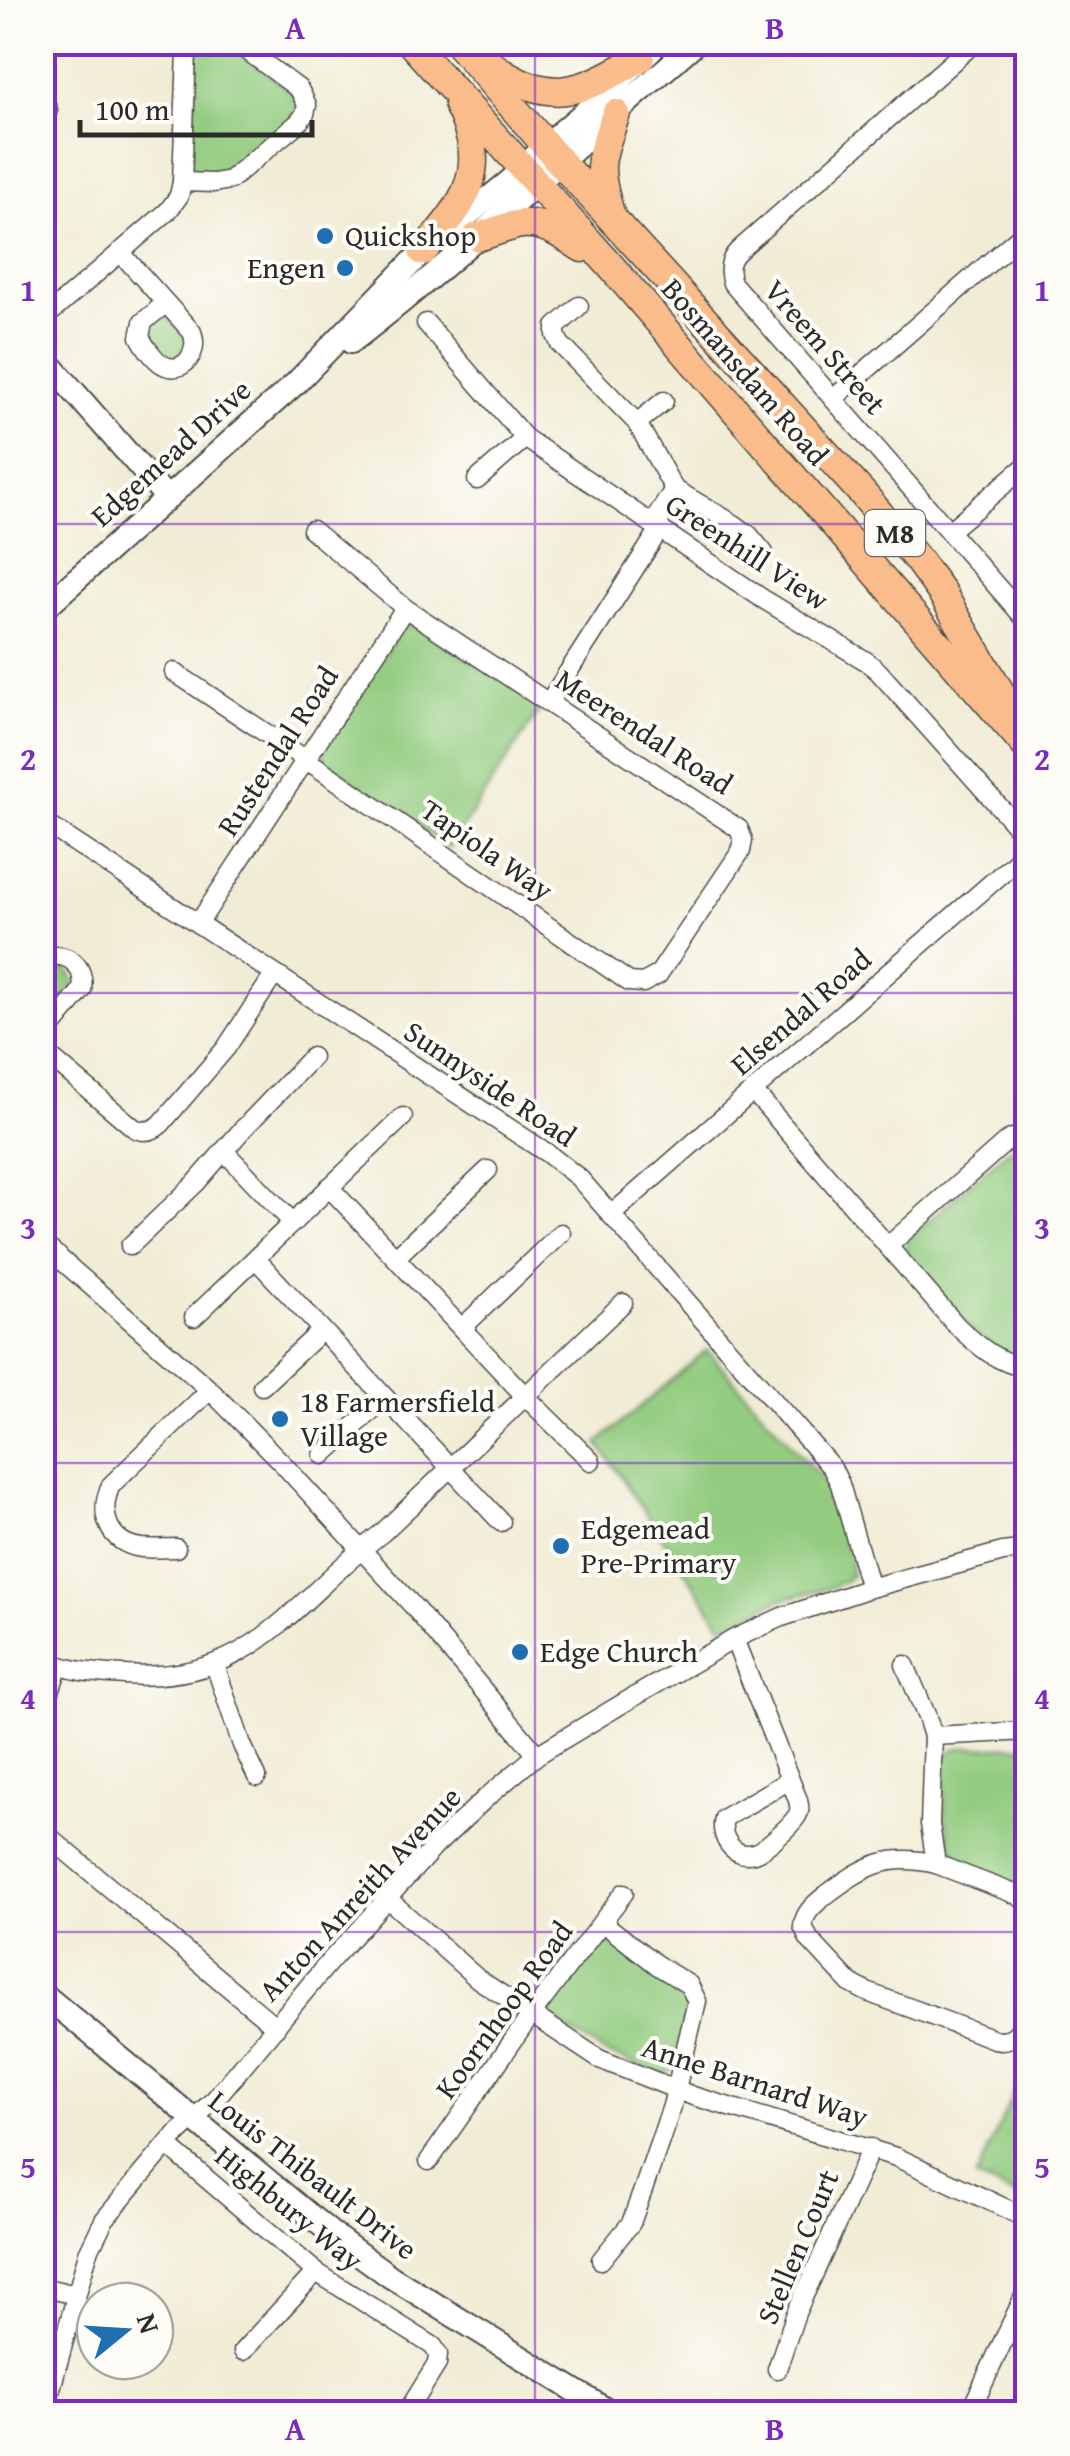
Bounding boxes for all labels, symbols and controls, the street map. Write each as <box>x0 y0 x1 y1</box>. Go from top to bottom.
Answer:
text: A <box>285 4 306 51</box>
text: B <box>765 4 785 51</box>
scale bar <box>80 75 312 137</box>
text: 100 m <box>95 87 170 131</box>
place label: Quickshop <box>345 213 476 257</box>
marker: Quickshop <box>314 225 336 247</box>
place label: Engen <box>247 245 325 289</box>
marker: Engen <box>334 257 356 279</box>
text: 1 <box>20 266 36 313</box>
text: 1 <box>1034 266 1050 313</box>
street label: Bosmansdam Road <box>652 268 840 475</box>
street label: Vreem Street <box>754 269 897 424</box>
street label: Edgemead Drive <box>80 368 260 536</box>
street label: Greenhill View <box>657 482 838 621</box>
road number: M8 <box>865 510 925 556</box>
street label: Rustendal Road <box>206 657 349 844</box>
street label: Meerendal Road <box>547 657 742 805</box>
text: 2 <box>20 735 36 782</box>
text: 2 <box>1034 735 1050 782</box>
street label: Tapiola Way <box>413 787 563 911</box>
street label: Elsendal Road <box>720 937 881 1085</box>
street label: Sunnyside Road <box>396 1009 585 1157</box>
text: 3 <box>20 1204 36 1251</box>
text: 3 <box>1034 1204 1050 1251</box>
place label: 18 Farmersfield Village <box>300 1379 495 1457</box>
marker: 18 Farmersfield Village <box>269 1408 291 1430</box>
place label: Edgemead Pre-Primary <box>581 1506 736 1584</box>
marker: Edgemead Pre-Primary <box>550 1535 572 1557</box>
place label: Edge Church <box>540 1629 698 1673</box>
marker: Edge Church <box>509 1641 531 1663</box>
text: 4 <box>20 1674 36 1721</box>
text: 4 <box>1034 1674 1050 1721</box>
street label: Anton Anreith Avenue <box>248 1776 471 2011</box>
street label: Koornhoop Road <box>423 1911 583 2108</box>
street label: Anne Barnard Way <box>637 2024 874 2138</box>
street label: Louis Thibault Drive <box>200 2079 427 2270</box>
street label: Highbury Way <box>206 2134 373 2281</box>
text: 5 <box>20 2143 36 2190</box>
text: 5 <box>1034 2143 1050 2190</box>
street label: Stellen Court <box>745 2162 850 2331</box>
north arrow <box>75 2281 175 2381</box>
text: N <box>127 2308 172 2339</box>
text: A <box>285 2405 306 2452</box>
text: B <box>765 2405 785 2452</box>

